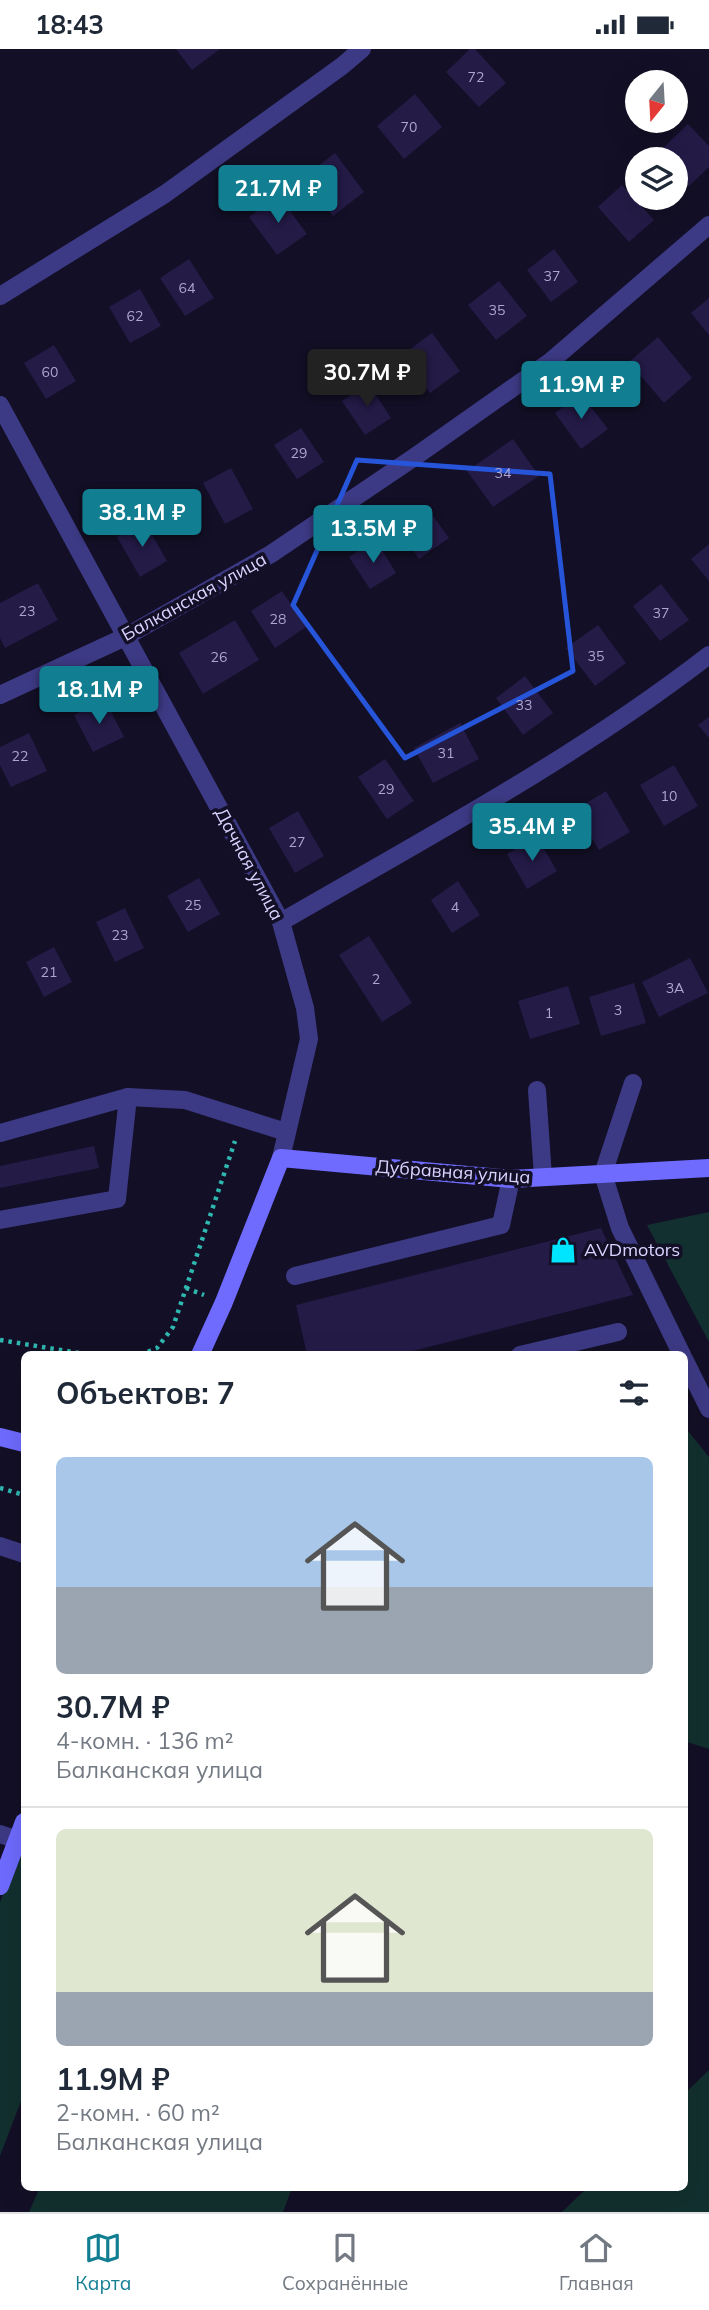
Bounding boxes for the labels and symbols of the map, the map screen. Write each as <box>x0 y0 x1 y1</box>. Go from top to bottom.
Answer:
house number: 72 <box>468 68 484 86</box>
north arrow <box>625 70 688 133</box>
house number: 70 <box>401 118 417 136</box>
pin: 21.7M ₽ <box>213 165 343 225</box>
house number: 37 <box>544 267 560 285</box>
house number: 64 <box>179 279 196 297</box>
house number: 35 <box>489 301 505 319</box>
house number: 62 <box>127 307 143 325</box>
pin: 30.7M ₽ <box>302 349 432 409</box>
pin: 11.9M ₽ <box>516 361 646 421</box>
house number: 60 <box>42 363 58 381</box>
house number: 29 <box>291 444 307 462</box>
house number: 34 <box>495 464 512 482</box>
pin: 38.1M ₽ <box>77 489 207 549</box>
pin: 13.5M ₽ <box>308 505 438 565</box>
street label: Балканская улица <box>117 547 270 646</box>
house number: 23 <box>19 602 35 620</box>
house number: 37 <box>653 604 669 622</box>
house number: 28 <box>270 610 286 628</box>
house number: 35 <box>588 647 604 665</box>
house number: 26 <box>211 648 227 666</box>
pin: 18.1M ₽ <box>34 667 164 726</box>
house number: 33 <box>516 696 532 714</box>
house number: 31 <box>438 744 454 762</box>
house number: 22 <box>12 747 28 765</box>
house number: 29 <box>378 780 394 798</box>
house number: 10 <box>661 787 677 805</box>
street label: Дачная улица <box>210 803 289 924</box>
pin: 35.4M ₽ <box>467 803 597 863</box>
house number: 27 <box>289 833 305 851</box>
house number: 25 <box>185 896 201 914</box>
house number: 4 <box>451 898 460 916</box>
house number: 23 <box>112 926 128 944</box>
house number: 21 <box>41 963 57 981</box>
house number: 2 <box>372 970 380 988</box>
house number: 3А <box>666 979 685 997</box>
house number: 3 <box>614 1001 622 1019</box>
house number: 1 <box>545 1004 553 1022</box>
street label: Дубравная улица <box>375 1155 531 1188</box>
shop icon: AVDmotors <box>548 1235 578 1265</box>
place label: AVDmotors <box>584 1238 680 1261</box>

